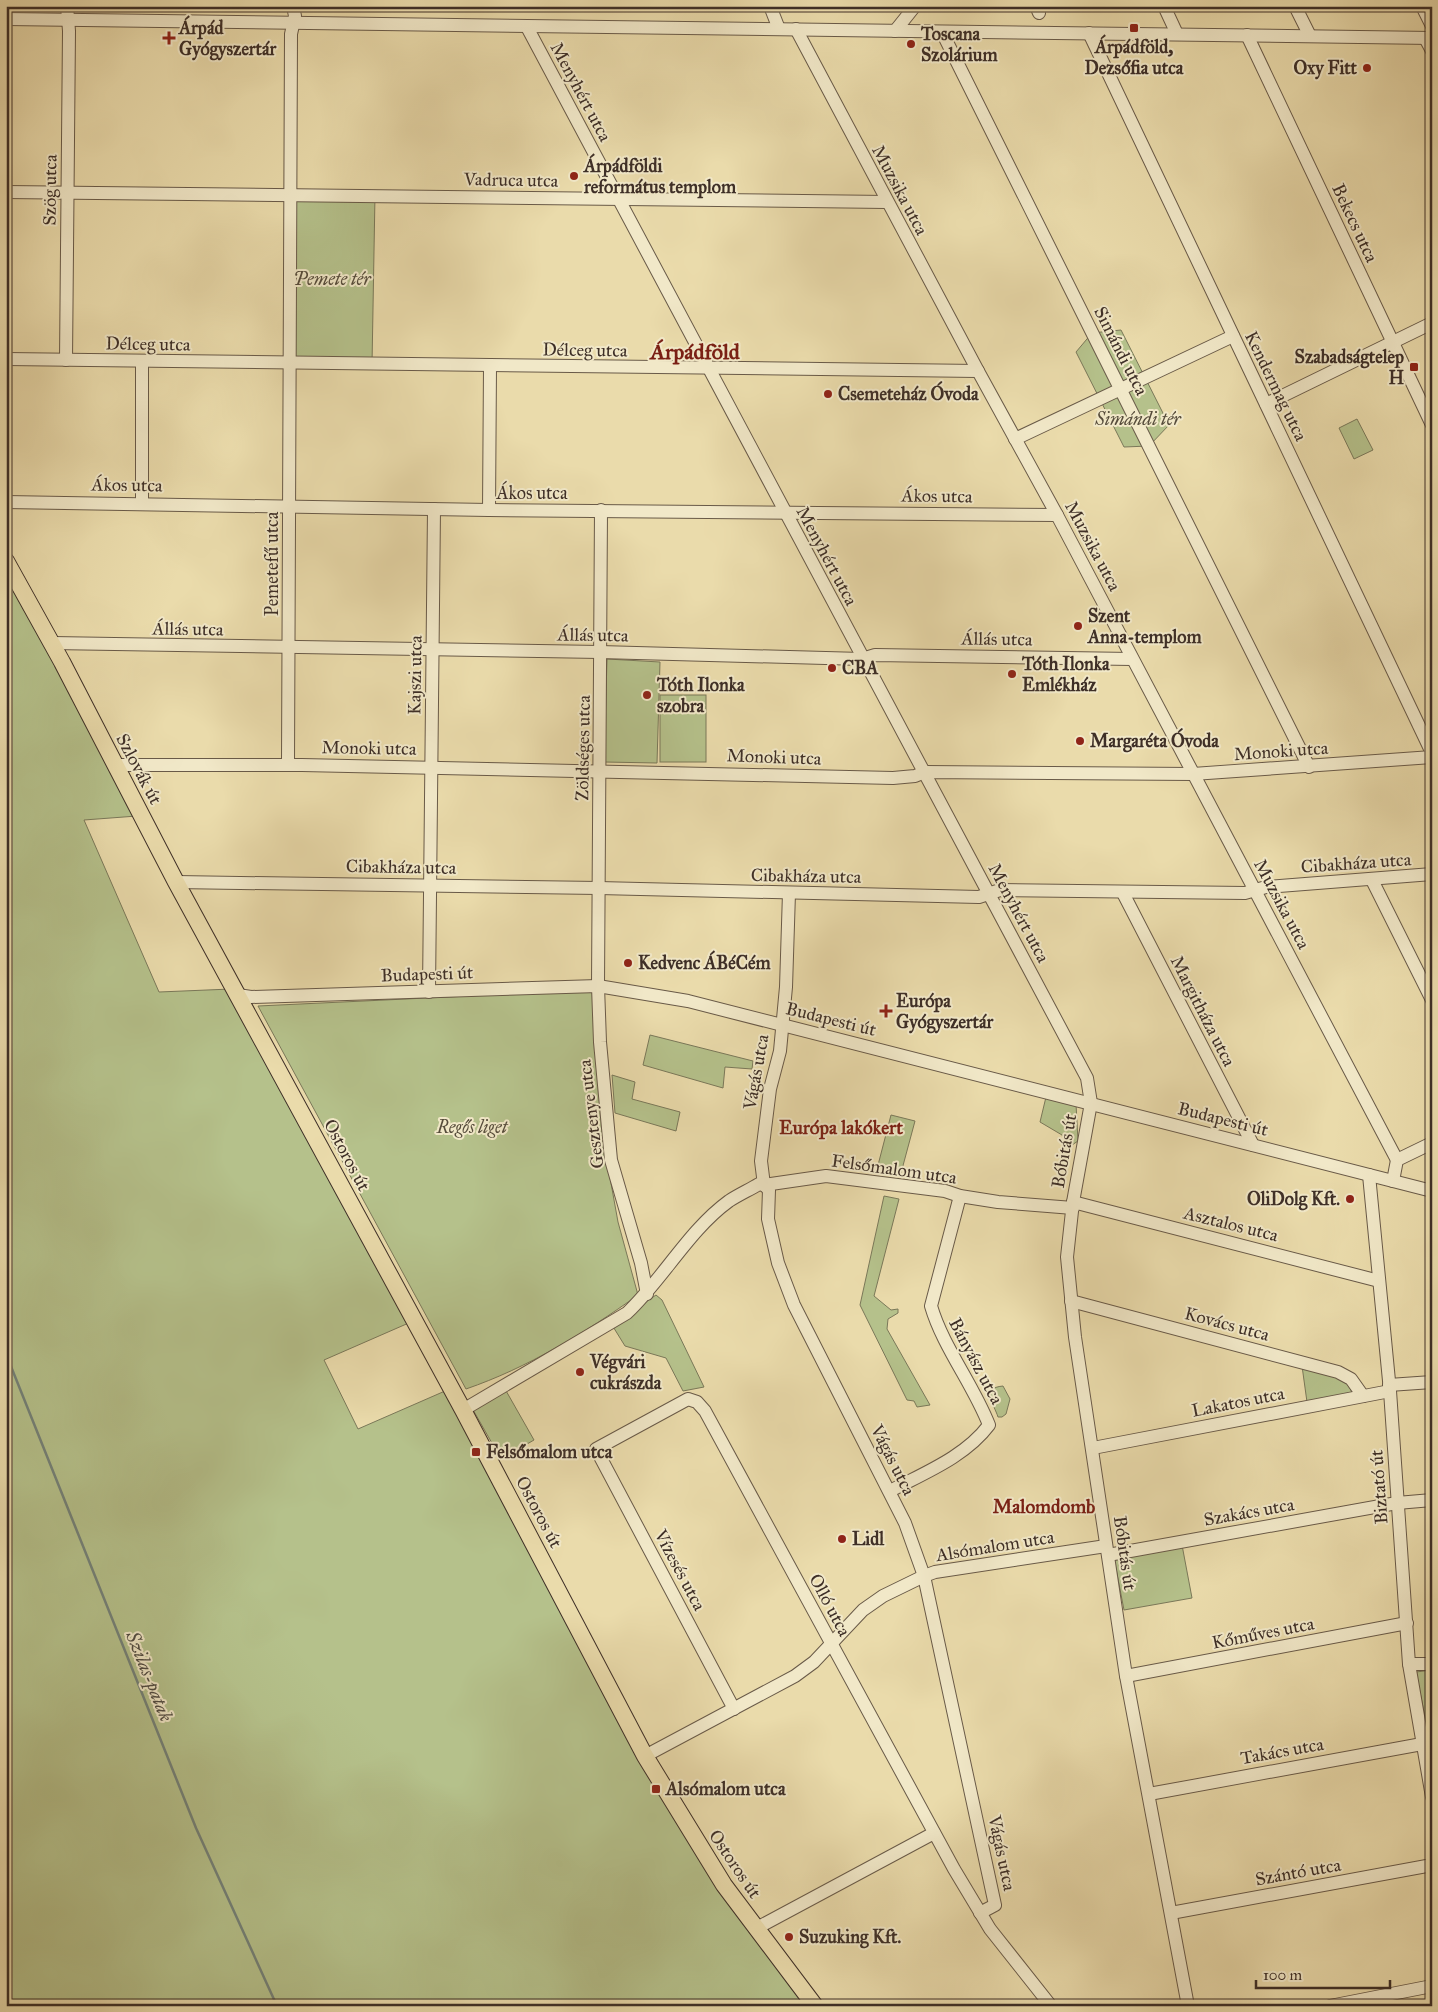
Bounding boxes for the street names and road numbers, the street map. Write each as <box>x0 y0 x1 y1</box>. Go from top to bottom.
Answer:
street label: Menyhért utca <box>546 39 617 146</box>
street label: Muzsika utca <box>867 141 933 239</box>
street label: Szög utca <box>38 154 63 226</box>
street label: Vadruca utca <box>463 168 559 192</box>
street label: Bekecs utca <box>1327 180 1383 266</box>
street label: Simándi utca <box>1089 303 1153 399</box>
street label: Kendermag utca <box>1239 328 1312 445</box>
street label: Délceg utca <box>105 332 191 357</box>
street label: Délceg utca <box>542 338 628 363</box>
street label: Ákos utca <box>90 471 163 497</box>
street label: Ákos utca <box>495 480 568 504</box>
street label: Ákos utca <box>900 482 973 508</box>
street label: Muzsika utca <box>1060 497 1126 595</box>
street label: Menyhért utca <box>792 503 863 610</box>
street label: Pemetefű utca <box>261 511 283 616</box>
street label: Állás utca <box>151 615 224 641</box>
street label: Állás utca <box>556 621 629 647</box>
street label: Állás utca <box>960 625 1033 651</box>
street label: Kajszi utca <box>403 635 427 715</box>
street label: Zöldséges utca <box>571 695 596 801</box>
street label: Szlovák út <box>111 730 167 809</box>
street label: Monoki utca <box>321 736 417 760</box>
street label: Monoki utca <box>1233 737 1329 765</box>
street label: Monoki utca <box>726 744 822 770</box>
street label: Cibakháza utca <box>1300 848 1412 878</box>
street label: Cibakháza utca <box>346 855 457 879</box>
street label: Muzsika utca <box>1249 855 1315 953</box>
street label: Menyhért utca <box>984 860 1055 967</box>
street label: Cibakháza utca <box>751 864 862 888</box>
street label: Margitháza utca <box>1165 952 1240 1071</box>
street label: Budapesti út <box>380 961 474 987</box>
street label: Budapesti út <box>784 997 879 1041</box>
street label: Vágás utca <box>738 1032 775 1113</box>
street label: Gesztenye utca <box>573 1058 609 1170</box>
street label: Budapesti út <box>1176 1097 1271 1141</box>
street label: Bóbitás út <box>1047 1112 1081 1190</box>
street label: Ostoros út <box>319 1115 375 1195</box>
street label: Felsőmalom utca <box>830 1149 958 1189</box>
street label: Asztalos utca <box>1181 1201 1281 1246</box>
street label: Kovács utca <box>1182 1302 1272 1346</box>
street label: Bányász utca <box>944 1314 1008 1408</box>
street label: Lakatos utca <box>1190 1382 1287 1422</box>
street label: Vágás utca <box>865 1420 920 1500</box>
street label: Biztató út <box>1365 1448 1393 1525</box>
street label: Ostoros út <box>511 1472 567 1552</box>
street label: Szakács utca <box>1202 1493 1296 1531</box>
street label: Bóbitás út <box>1109 1514 1141 1592</box>
street label: Vízesés utca <box>649 1525 711 1615</box>
street label: Alsómalom utca <box>933 1526 1056 1566</box>
street label: Olló utca <box>804 1570 856 1640</box>
street label: Kőműves utca <box>1210 1612 1316 1654</box>
street label: Takács utca <box>1239 1733 1326 1769</box>
street label: Vágás utca <box>982 1812 1021 1893</box>
street label: Ostoros út <box>704 1825 766 1903</box>
street label: Szántó utca <box>1253 1854 1343 1890</box>

